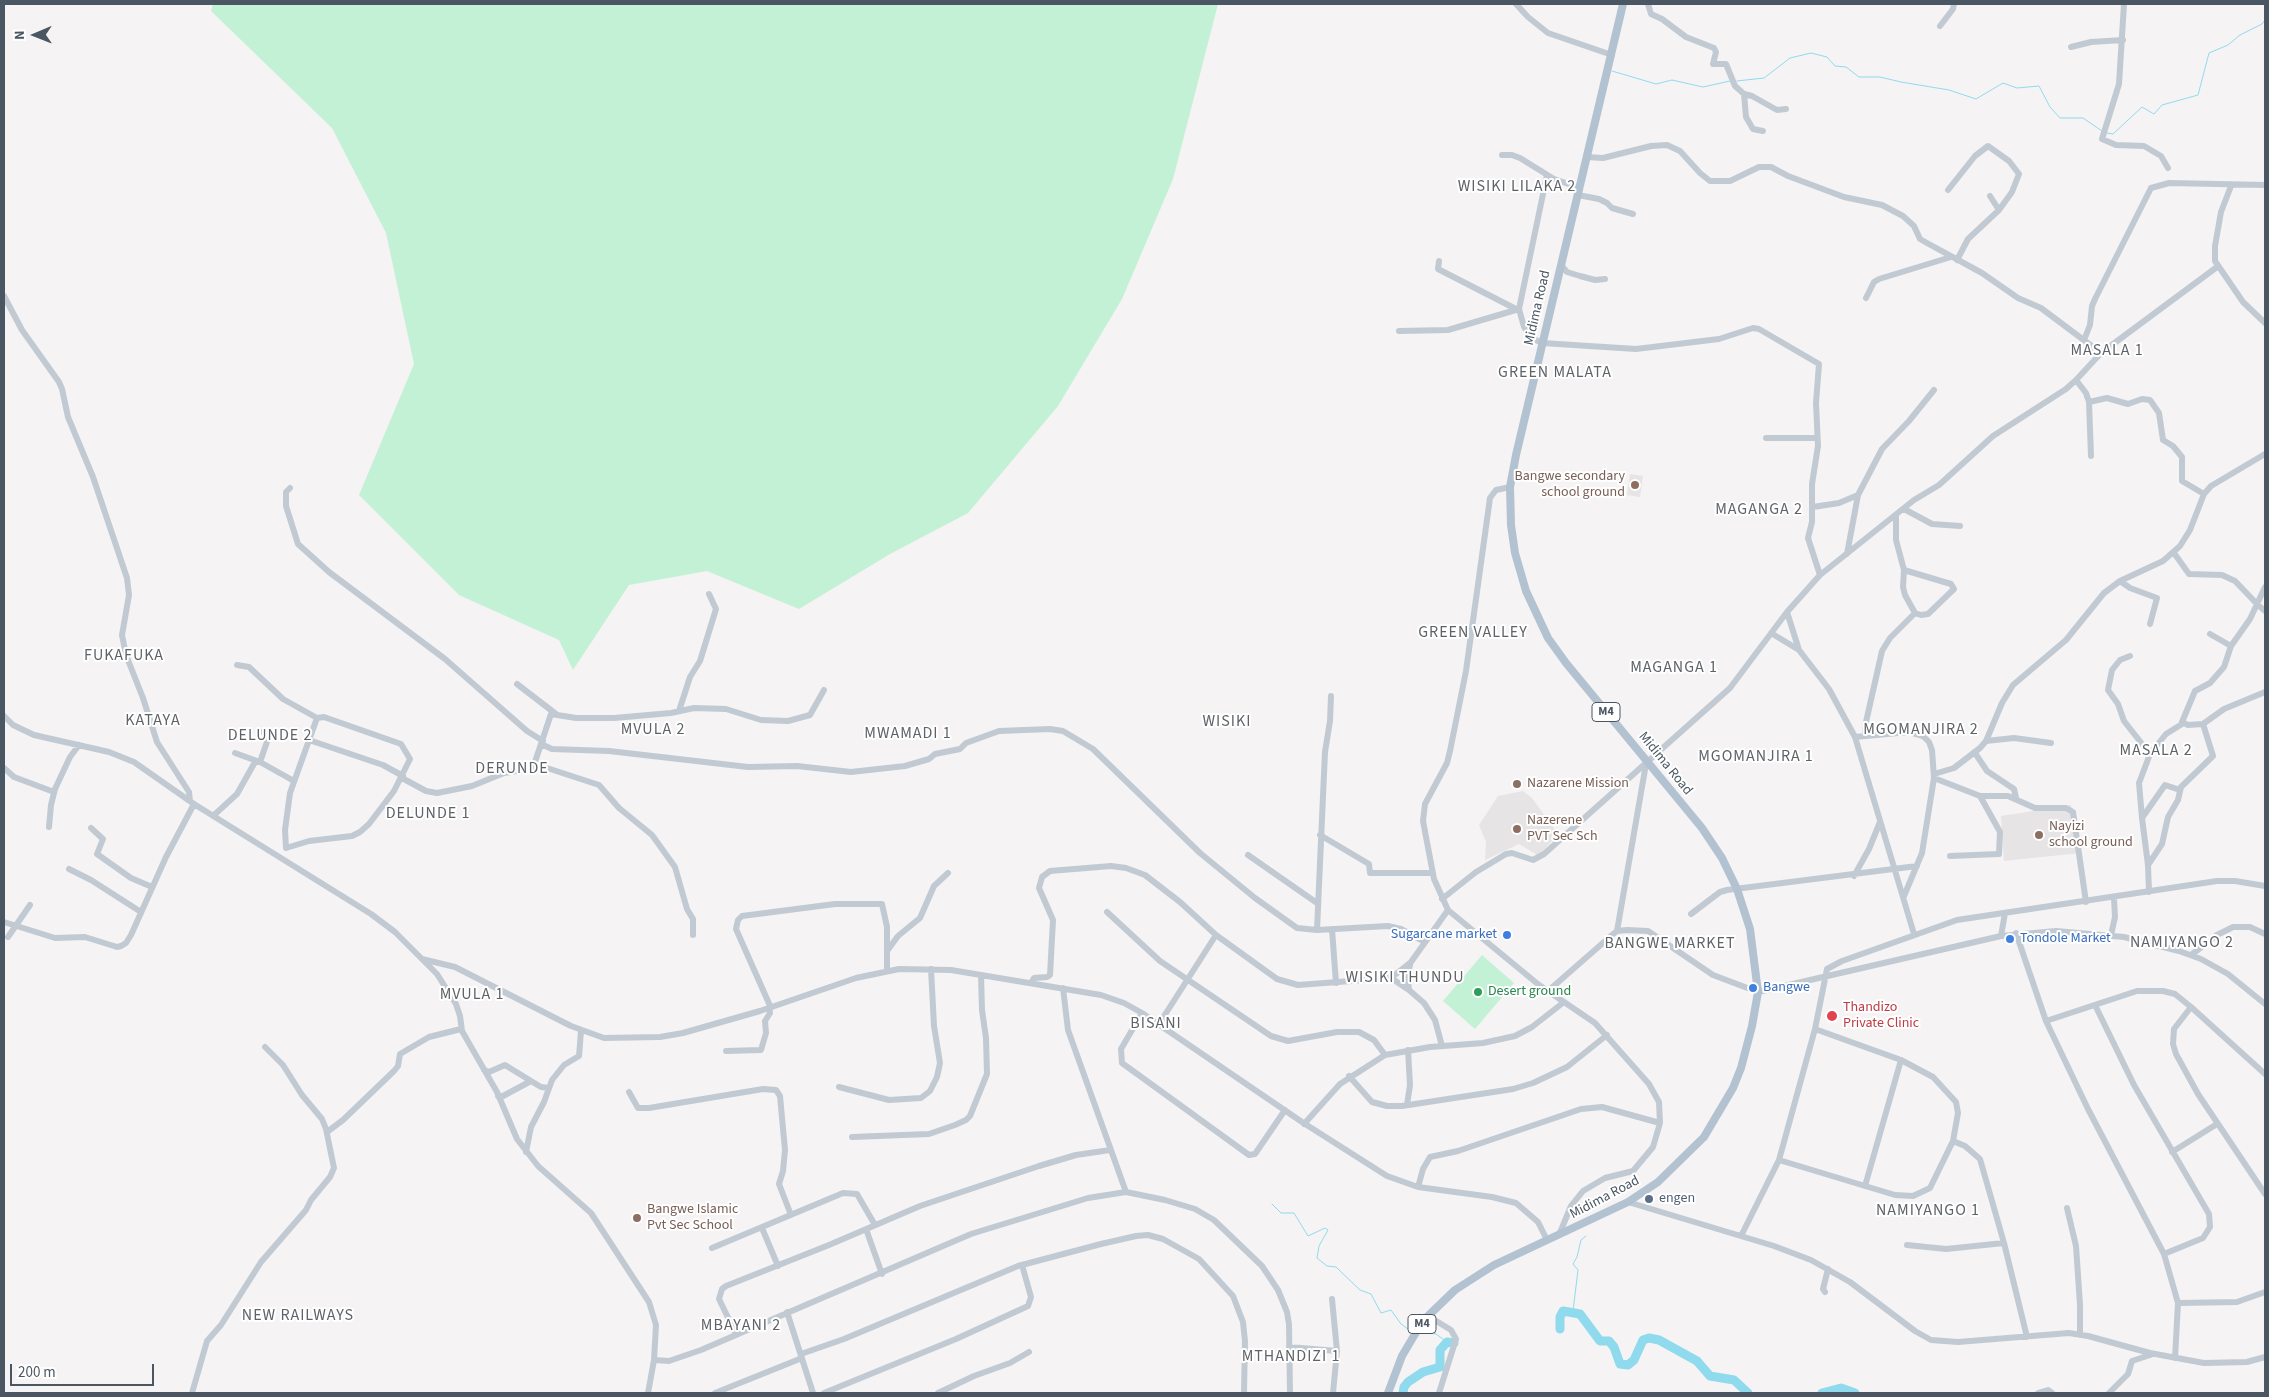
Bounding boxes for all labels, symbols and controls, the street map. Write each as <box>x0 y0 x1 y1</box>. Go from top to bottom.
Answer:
north arrow <box>10 10 60 60</box>
text: N <box>10 30 30 40</box>
district label: WISIKI LILAKA 2 <box>1456 177 1578 197</box>
street label: Midima Road <box>1521 269 1555 347</box>
district label: MASALA 1 <box>2069 341 2145 361</box>
district label: GREEN MALATA <box>1497 363 1613 383</box>
place label: Bangwe secondary school ground <box>1515 469 1625 502</box>
marker: Bangwe secondary school ground <box>1629 479 1641 491</box>
district label: MAGANGA 2 <box>1714 500 1804 520</box>
district label: GREEN VALLEY <box>1417 623 1529 643</box>
district label: FUKAFUKA <box>83 646 165 666</box>
district label: MAGANGA 1 <box>1629 658 1719 678</box>
road number: M4 <box>1592 702 1620 722</box>
district label: KATAYA <box>125 711 181 731</box>
district label: WISIKI <box>1202 712 1252 732</box>
district label: MVULA 2 <box>620 720 686 740</box>
district label: MGOMANJIRA 2 <box>1862 720 1980 740</box>
district label: MWAMADI 1 <box>863 724 953 744</box>
district label: DELUNDE 2 <box>227 726 313 746</box>
street label: Midima Road <box>1634 729 1696 799</box>
district label: MASALA 2 <box>2118 741 2194 761</box>
district label: MGOMANJIRA 1 <box>1697 747 1815 767</box>
district label: DERUNDE <box>474 759 550 779</box>
place label: Nazarene Mission <box>1527 776 1629 792</box>
marker: Nazarene Mission <box>1511 778 1523 790</box>
district label: DELUNDE 1 <box>385 804 471 824</box>
place label: Nazerene PVT Sec Sch <box>1527 813 1598 846</box>
place label: Nayizi school ground <box>2049 819 2133 852</box>
marker: Nazerene PVT Sec Sch <box>1511 823 1523 835</box>
marker: Nayizi school ground <box>2033 829 2045 841</box>
place label: Sugarcane market <box>1391 927 1497 943</box>
marker: Sugarcane market <box>1501 929 1513 941</box>
place label: Tondole Market <box>2020 931 2111 947</box>
marker: Tondole Market <box>2004 933 2016 945</box>
district label: NAMIYANGO 2 <box>2129 933 2235 953</box>
district label: BANGWE MARKET <box>1603 934 1737 954</box>
district label: WISIKI THUNDU <box>1344 968 1466 988</box>
place label: Bangwe <box>1763 980 1810 996</box>
marker: Bangwe <box>1747 982 1759 994</box>
place label: Desert ground <box>1488 984 1571 1000</box>
district label: MVULA 1 <box>439 985 505 1005</box>
marker: Desert ground <box>1472 986 1484 998</box>
place label: Thandizo Private Clinic <box>1843 1000 1919 1032</box>
marker: Thandizo Private Clinic <box>1825 1009 1839 1023</box>
district label: BISANI <box>1130 1014 1182 1034</box>
street label: Midima Road <box>1567 1173 1643 1223</box>
place label: engen <box>1659 1191 1695 1207</box>
marker: engen <box>1643 1193 1655 1205</box>
district label: NAMIYANGO 1 <box>1875 1201 1981 1221</box>
place label: Bangwe Islamic Pvt Sec School <box>647 1202 738 1234</box>
marker: Bangwe Islamic Pvt Sec School <box>631 1212 643 1224</box>
district label: NEW RAILWAYS <box>240 1306 356 1326</box>
road number: M4 <box>1408 1315 1436 1334</box>
district label: MBAYANI 2 <box>700 1316 782 1336</box>
district label: MTHANDIZI 1 <box>1240 1347 1342 1367</box>
scale bar <box>12 1354 156 1386</box>
text: 200 m <box>18 1362 56 1383</box>

